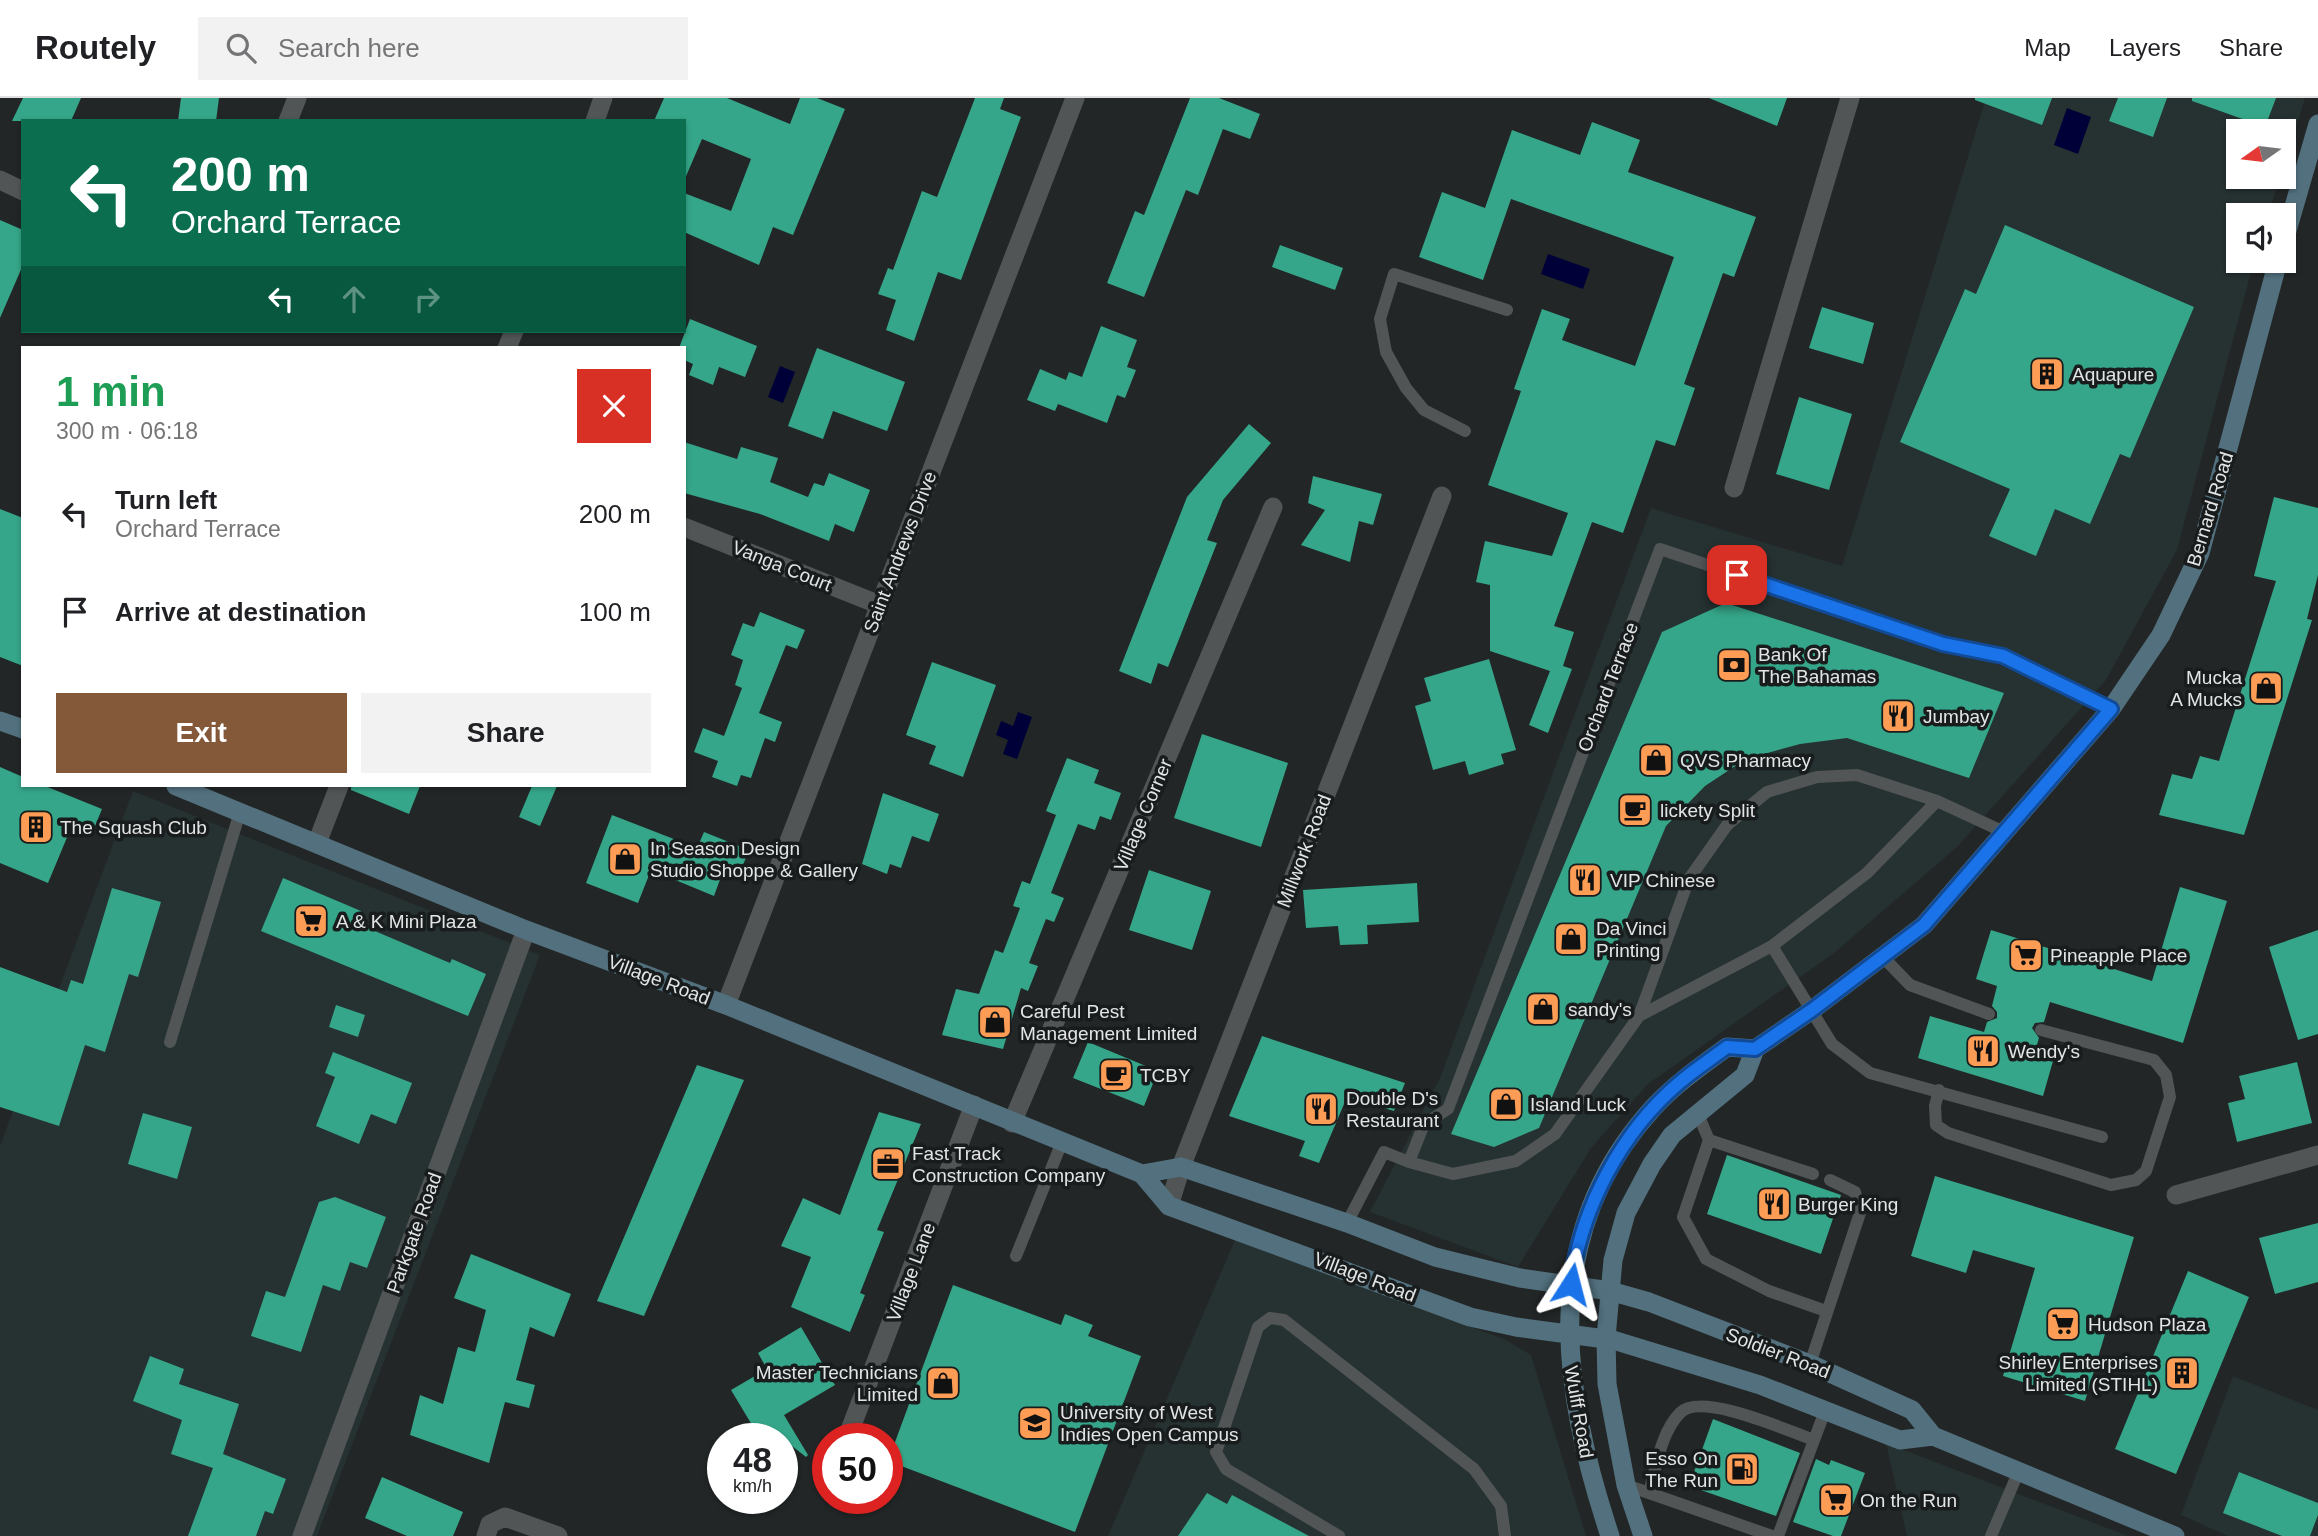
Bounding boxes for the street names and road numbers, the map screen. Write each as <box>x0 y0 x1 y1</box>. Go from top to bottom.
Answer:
street label: Bernard Road <box>2183 449 2237 569</box>
street label: Saint Andrews Drive <box>860 468 940 636</box>
street label: Vanga Court <box>729 537 835 596</box>
street label: Orchard Terrace <box>1574 619 1642 755</box>
street label: Village Corner <box>1110 755 1176 874</box>
street label: Millwork Road <box>1273 792 1335 910</box>
street label: Village Road <box>605 951 713 1009</box>
street label: Parkgate Road <box>382 1170 446 1296</box>
street label: Village Lane <box>883 1220 939 1324</box>
street label: Village Road <box>1311 1248 1419 1306</box>
street label: Soldier Road <box>1723 1324 1833 1382</box>
street label: Wulff Road <box>1561 1364 1597 1460</box>

